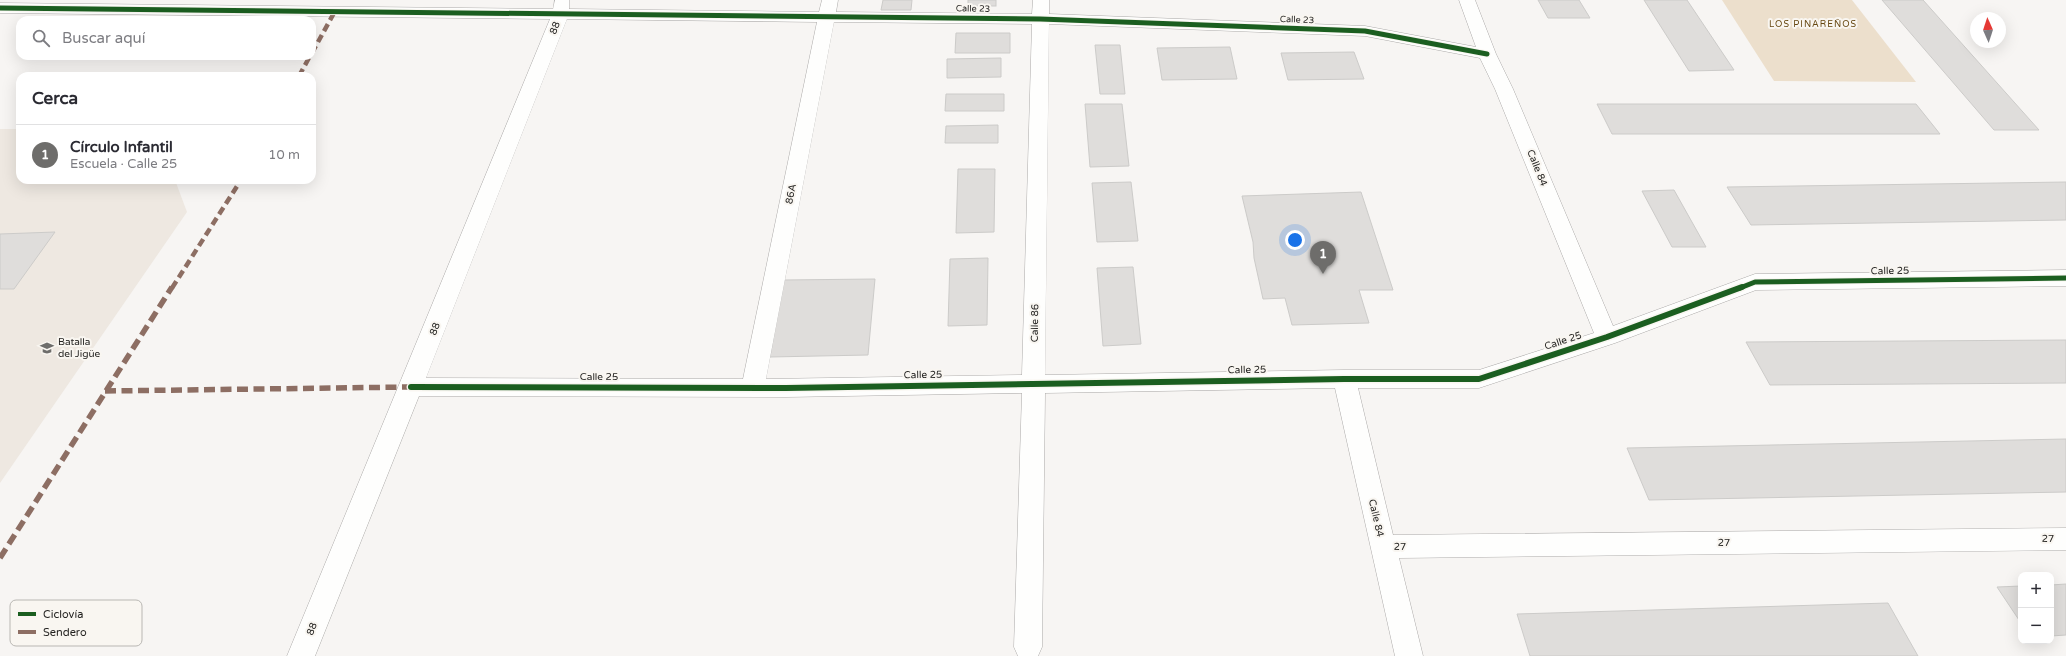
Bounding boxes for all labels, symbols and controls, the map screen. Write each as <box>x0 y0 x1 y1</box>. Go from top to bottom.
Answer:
street label: Calle 23 <box>956 3 990 15</box>
north arrow <box>1970 12 2006 48</box>
street label: Calle 23 <box>1280 14 1314 26</box>
search box <box>16 16 316 60</box>
district label: LOS PINAREÑOS <box>1769 19 1857 30</box>
street label: 88 <box>547 20 563 36</box>
icon: search <box>30 27 52 49</box>
text: Buscar aquí <box>62 29 145 47</box>
text: Cerca <box>32 88 78 109</box>
text: Círculo Infantil <box>70 138 173 156</box>
text: 1 <box>41 147 49 163</box>
text: 10 m <box>268 147 300 163</box>
street label: Calle 84 <box>1524 148 1550 188</box>
text: Escuela · Calle 25 <box>70 156 177 172</box>
street label: 86A <box>783 183 799 205</box>
your location <box>1285 230 1305 250</box>
pin: 1 <box>1310 241 1336 274</box>
street label: Calle 25 <box>1871 265 1909 277</box>
street label: Calle 86 <box>1029 304 1041 342</box>
street label: 88 <box>427 321 443 337</box>
street label: Calle 25 <box>1543 329 1583 353</box>
place label: Batalla del Jigüe <box>58 336 101 360</box>
school or university icon: Batalla del Jigüe <box>39 340 55 356</box>
street label: Calle 25 <box>1228 364 1266 376</box>
street label: Calle 25 <box>904 369 942 381</box>
street label: Calle 25 <box>580 371 618 383</box>
street label: Calle 84 <box>1366 498 1386 538</box>
street label: 27 <box>2042 533 2054 545</box>
street label: 27 <box>1718 537 1730 549</box>
street label: 27 <box>1394 541 1406 553</box>
map controls <box>2018 572 2054 644</box>
button: + <box>2018 572 2054 608</box>
legend <box>10 600 142 646</box>
text: Ciclovía <box>43 608 83 621</box>
button: − <box>2018 608 2054 644</box>
street label: 88 <box>304 621 320 637</box>
text: Sendero <box>43 626 87 639</box>

